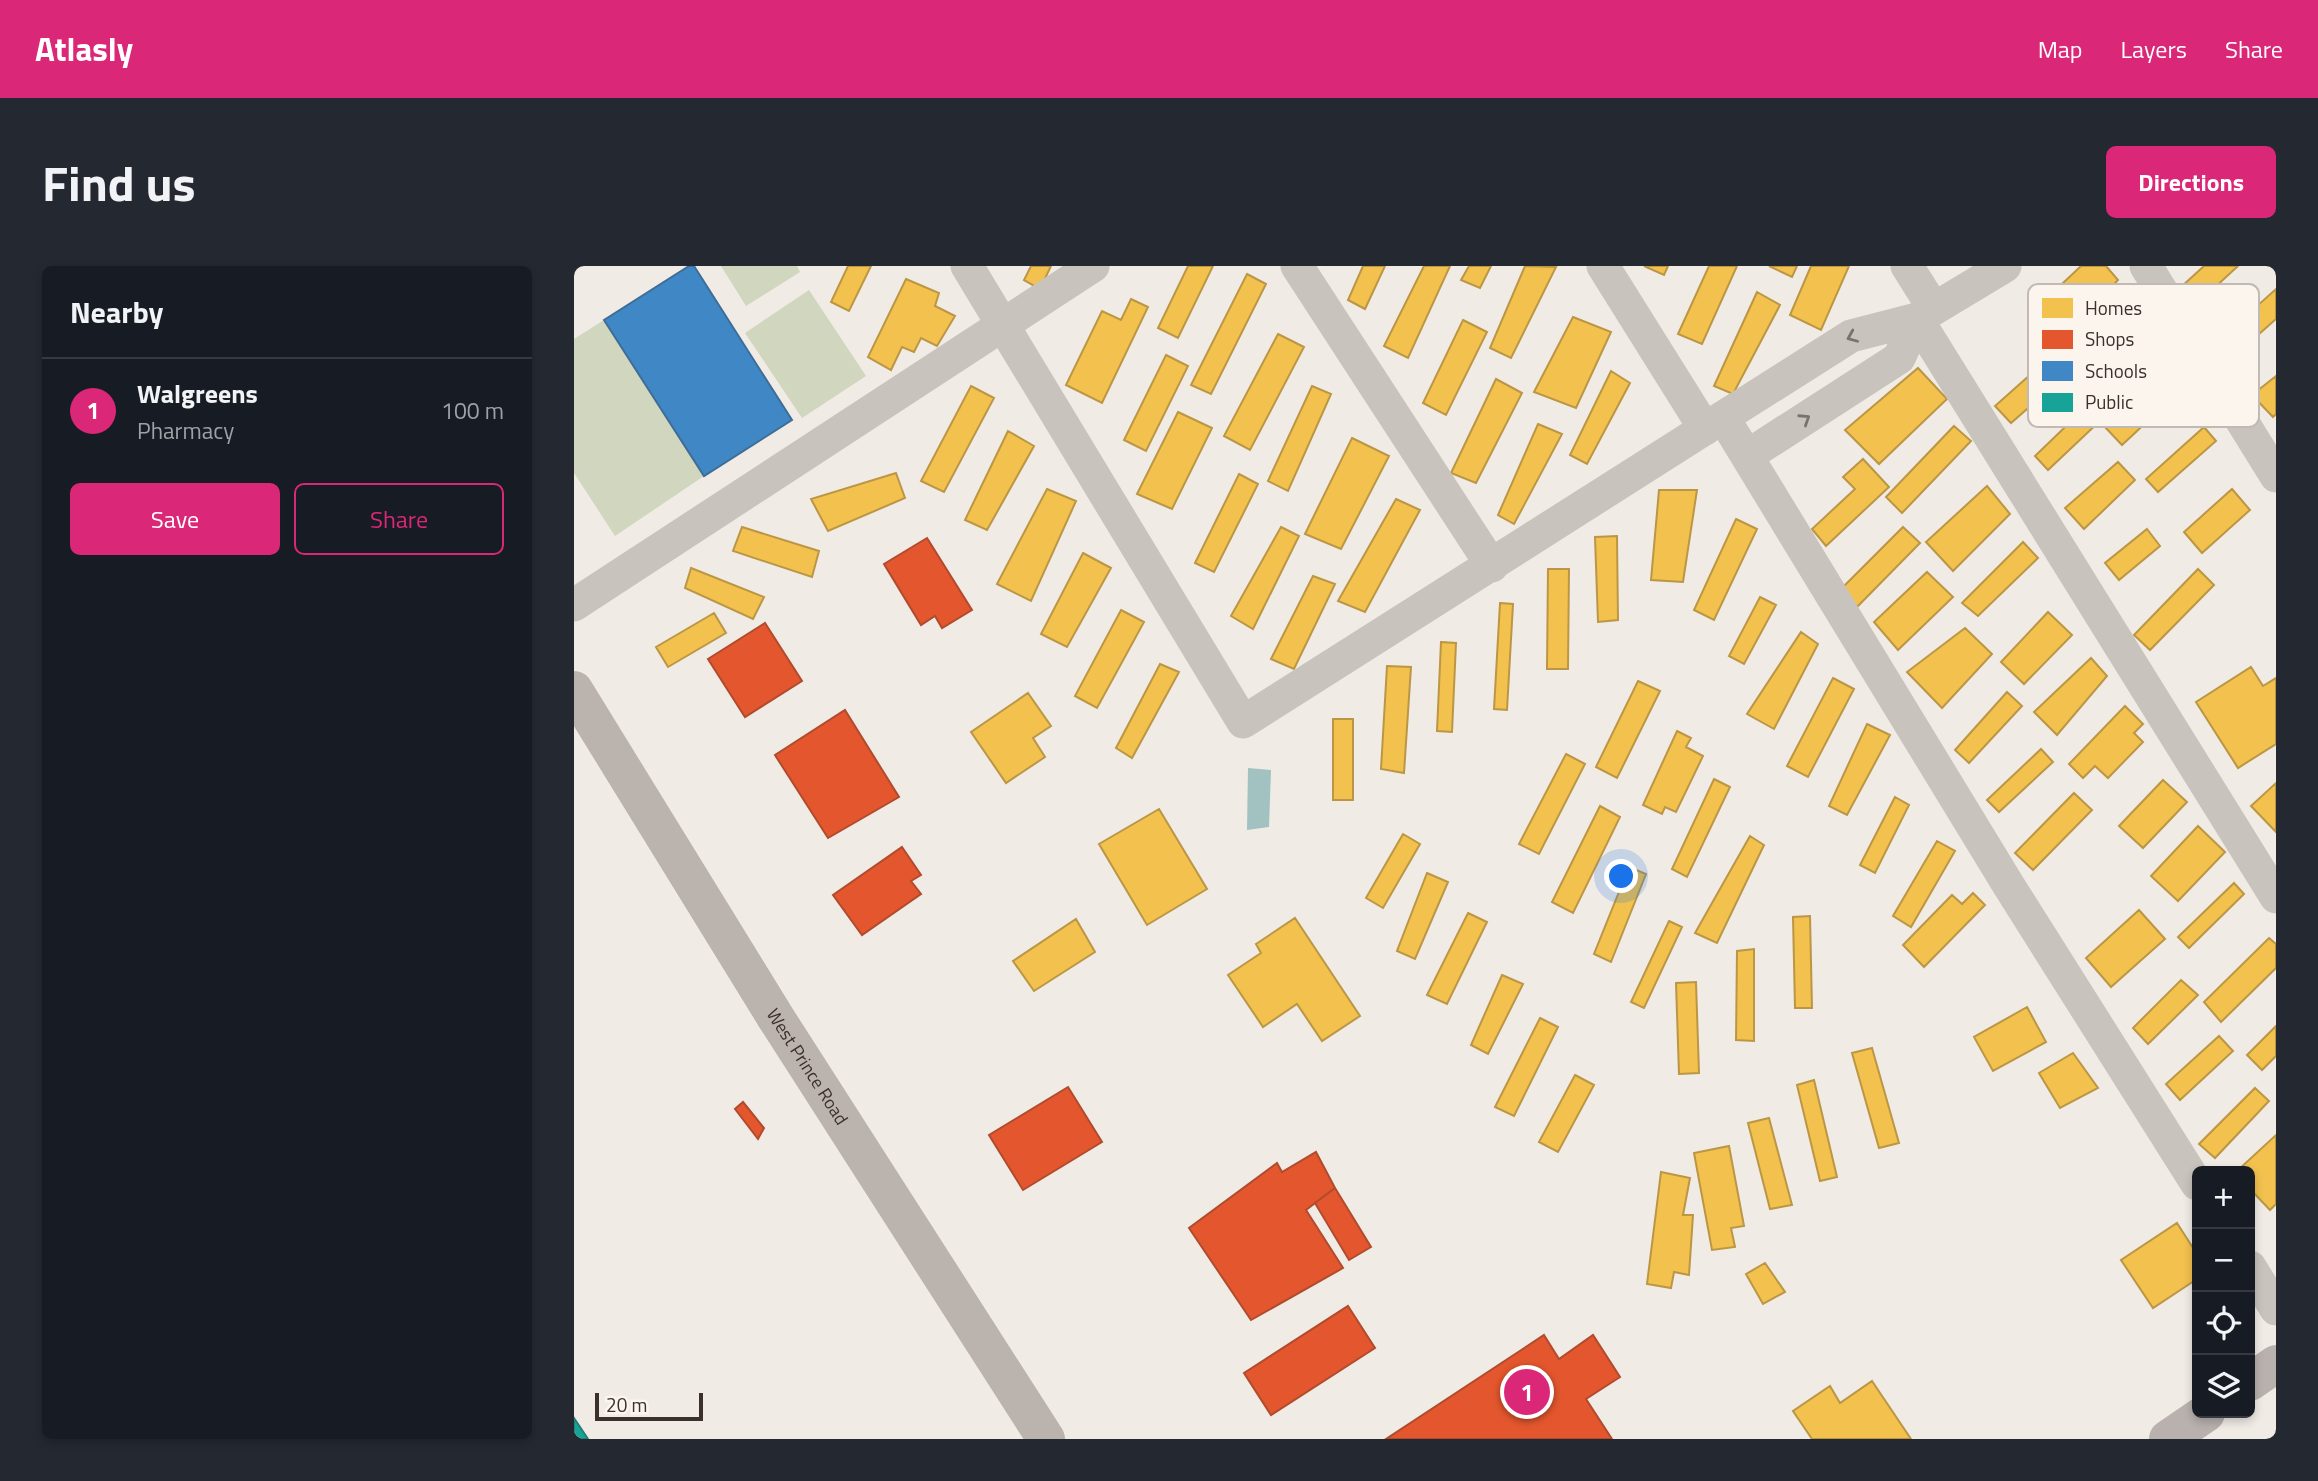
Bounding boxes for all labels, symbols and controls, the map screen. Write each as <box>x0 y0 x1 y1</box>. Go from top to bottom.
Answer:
text: Atlasly <box>35 24 133 74</box>
text: Map <box>2038 31 2083 67</box>
text: Layers <box>2121 31 2187 67</box>
text: Share <box>2225 31 2283 67</box>
text: Find us <box>42 145 196 220</box>
button: Directions <box>2106 146 2276 218</box>
legend <box>2028 284 2259 427</box>
text: Nearby <box>70 289 163 335</box>
text: Homes <box>2085 293 2142 322</box>
text: Shops <box>2085 324 2135 353</box>
one-way arrow <box>1847 329 1859 343</box>
text: Schools <box>2085 356 2147 385</box>
text: Walgreens <box>137 374 258 413</box>
text: Public <box>2085 387 2133 416</box>
text: 1 <box>87 393 99 428</box>
text: 100 m <box>441 393 504 428</box>
text: Pharmacy <box>137 413 234 448</box>
one-way arrow <box>1797 415 1810 427</box>
button: Save <box>70 483 280 555</box>
button: Share <box>294 483 504 555</box>
your location <box>1604 859 1638 893</box>
street label: West Prince Road <box>760 1003 855 1130</box>
map controls <box>2192 1166 2255 1418</box>
button: + <box>2192 1166 2255 1229</box>
button: − <box>2192 1229 2255 1292</box>
button: locate <box>2192 1292 2255 1355</box>
button: layers <box>2192 1355 2255 1418</box>
pin: 1 <box>1504 1366 1550 1418</box>
scale bar <box>595 1390 704 1422</box>
text: 20 m <box>606 1390 647 1419</box>

